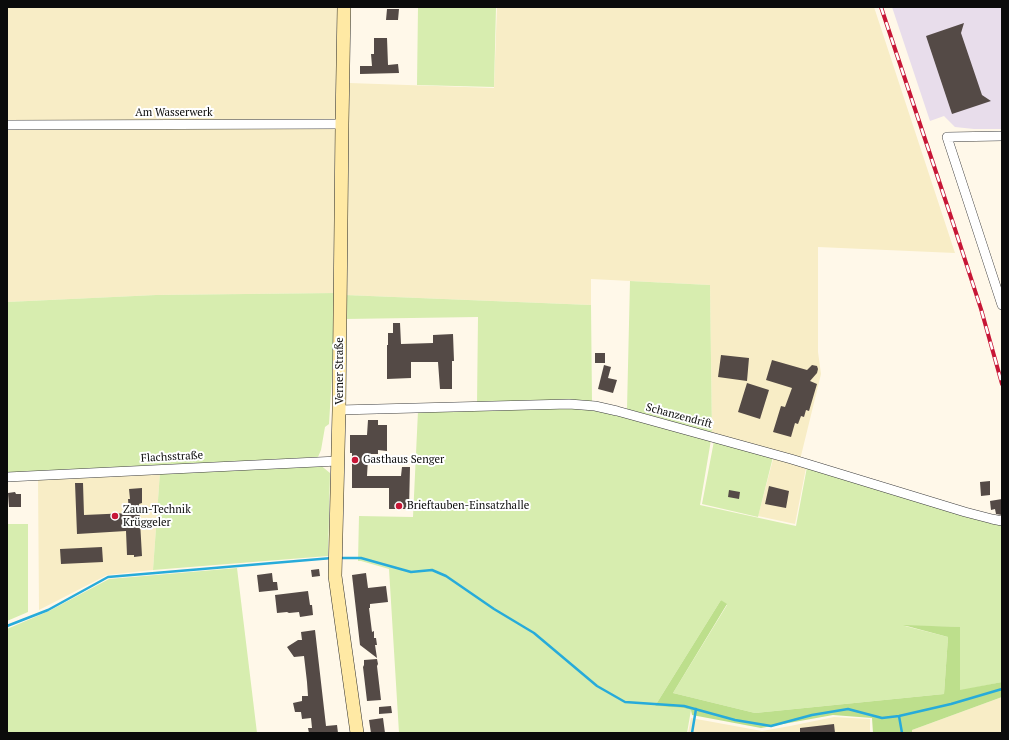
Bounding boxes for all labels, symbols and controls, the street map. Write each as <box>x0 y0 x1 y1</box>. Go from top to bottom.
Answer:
street label: Am Wasserwerk <box>135 106 213 120</box>
street label: Verner Straße <box>333 337 347 405</box>
street label: Schanzendrift <box>644 401 714 431</box>
street label: Flachsstraße <box>141 449 203 465</box>
place label: Gasthaus Senger <box>363 453 444 467</box>
marker: Gasthaus Senger <box>350 455 360 465</box>
place label: Brieftauben-Einsatzhalle <box>407 499 529 513</box>
marker: Brieftauben-Einsatzhalle <box>394 501 404 511</box>
place label: Zaun-Technik Krüggeler <box>123 503 191 529</box>
marker: Zaun-Technik Krüggeler <box>110 511 120 521</box>

